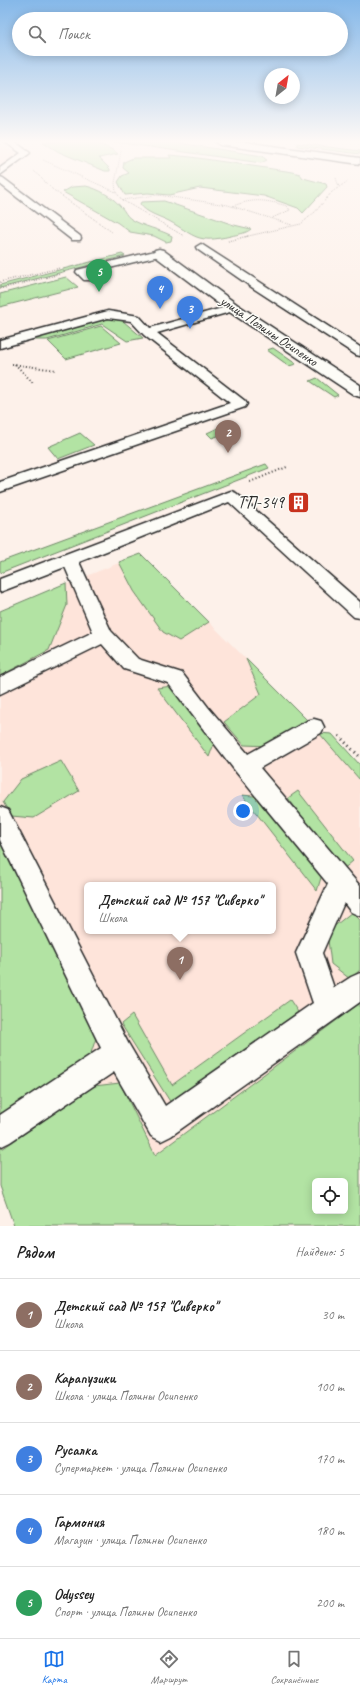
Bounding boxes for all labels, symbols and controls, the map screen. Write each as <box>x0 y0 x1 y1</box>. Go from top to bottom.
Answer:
search box <box>12 12 348 56</box>
icon: search <box>26 23 48 45</box>
text: Поиск <box>58 25 90 44</box>
north arrow <box>264 68 300 104</box>
pin: 5 <box>86 259 112 292</box>
pin: 4 <box>147 276 173 309</box>
street label: улица Полины Осипенко <box>216 292 322 370</box>
pin: 3 <box>177 296 203 329</box>
pin: 2 <box>215 420 241 453</box>
building icon: ТП-349 <box>286 489 312 515</box>
place label: ТП-349 <box>238 492 285 513</box>
your location <box>233 801 253 821</box>
popup <box>84 882 276 934</box>
text: Детский сад № 157 "Сиверко" <box>98 891 262 910</box>
text: Школа <box>98 910 127 926</box>
pin: 1 <box>167 947 193 980</box>
map controls <box>312 1178 348 1214</box>
button: locate <box>312 1178 348 1214</box>
text: Рядом <box>16 1242 54 1263</box>
text: Найдено: 5 <box>296 1244 344 1260</box>
text: Детский сад № 157 "Сиверко" <box>54 1297 217 1316</box>
text: 1 <box>26 1307 32 1323</box>
text: 30 m <box>322 1307 344 1323</box>
text: Школа <box>54 1316 83 1332</box>
text: Карапузики <box>54 1369 116 1388</box>
text: 2 <box>26 1379 32 1395</box>
text: 100 m <box>316 1379 344 1395</box>
text: Школа · улица Полины Осипенко <box>54 1388 197 1404</box>
text: Русалка <box>54 1441 97 1460</box>
text: 3 <box>26 1451 32 1467</box>
text: 170 m <box>316 1451 344 1467</box>
text: Супермаркет · улица Полины Осипенко <box>54 1460 227 1476</box>
text: Гармония <box>54 1513 104 1532</box>
text: 4 <box>26 1523 32 1539</box>
text: 180 m <box>316 1523 344 1539</box>
text: Магазин · улица Полины Осипенко <box>54 1532 206 1548</box>
text: Odyssey <box>54 1585 93 1604</box>
text: 5 <box>26 1595 32 1611</box>
text: 200 m <box>316 1595 344 1611</box>
text: Спорт · улица Полины Осипенко <box>54 1604 197 1620</box>
tab: Карта <box>42 1648 67 1686</box>
tab: Маршрут <box>151 1648 187 1686</box>
tab: Сохранённые <box>270 1648 318 1686</box>

